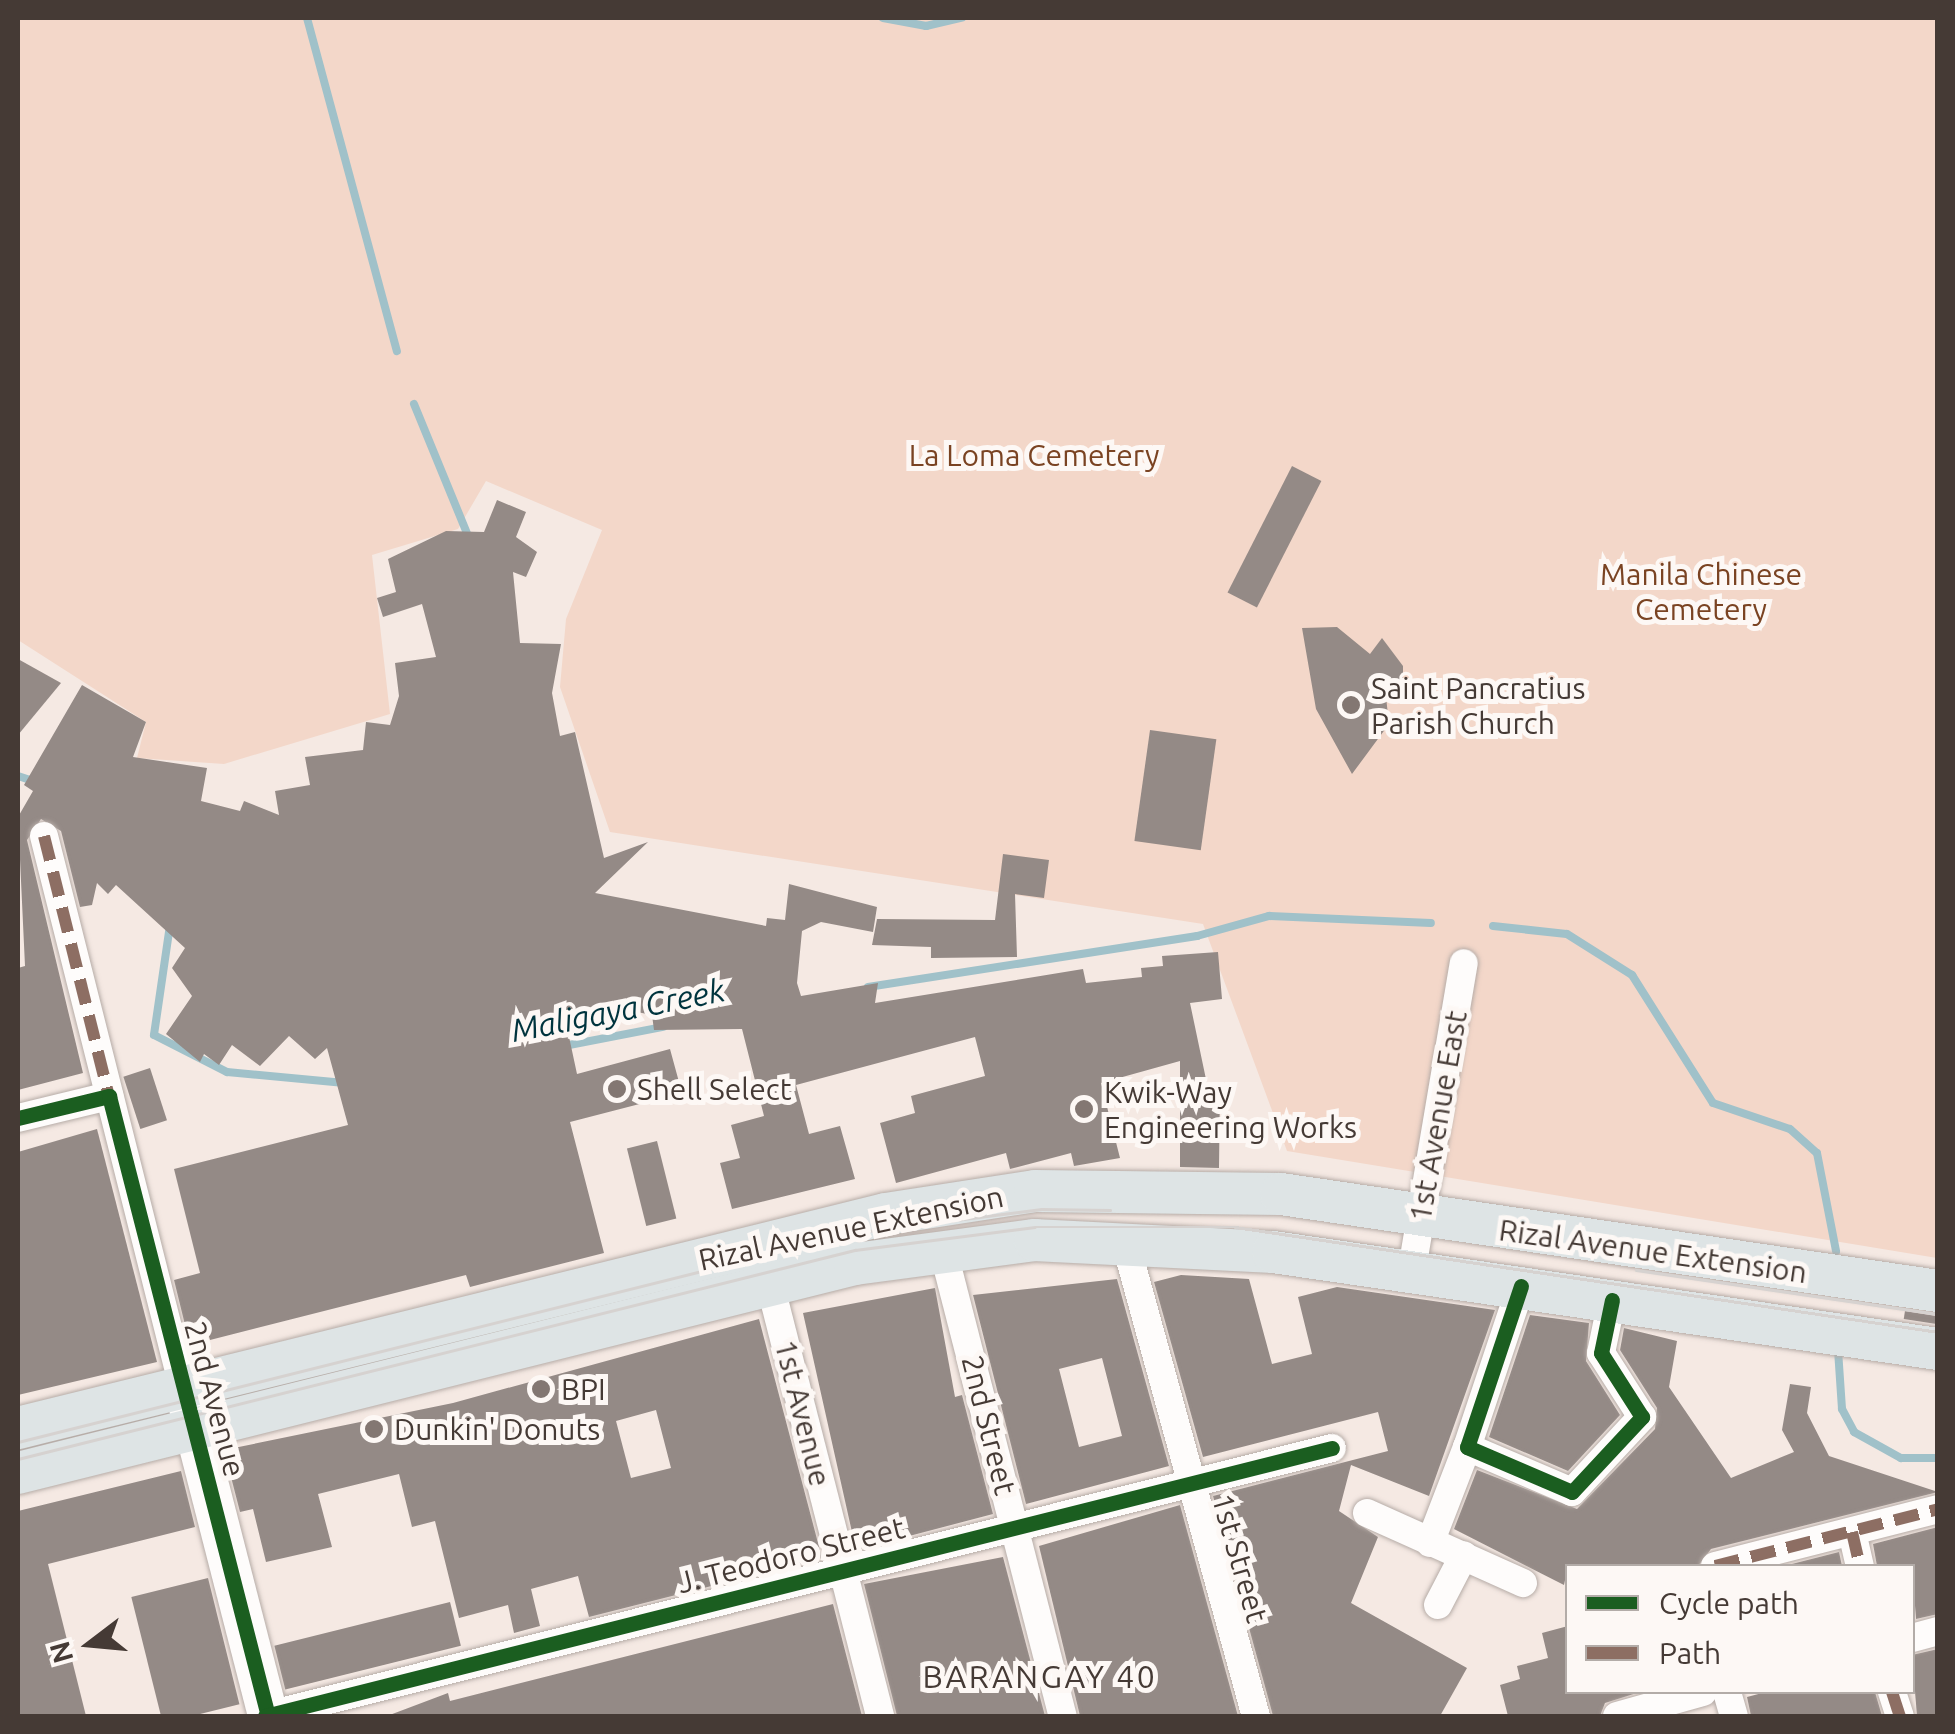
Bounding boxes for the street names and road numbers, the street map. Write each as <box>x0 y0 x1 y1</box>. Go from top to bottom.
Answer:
street label: 1st Avenue East <box>1402 1008 1474 1224</box>
street label: Rizal Avenue Extension <box>695 1178 1007 1278</box>
street label: Rizal Avenue Extension <box>1497 1212 1809 1290</box>
street label: 2nd Avenue <box>177 1317 253 1481</box>
street label: 1st Avenue <box>767 1336 839 1490</box>
street label: 2nd Street <box>954 1352 1024 1498</box>
street label: 1st Street <box>1204 1489 1276 1627</box>
street label: J. Teodoro Street <box>674 1509 908 1601</box>

